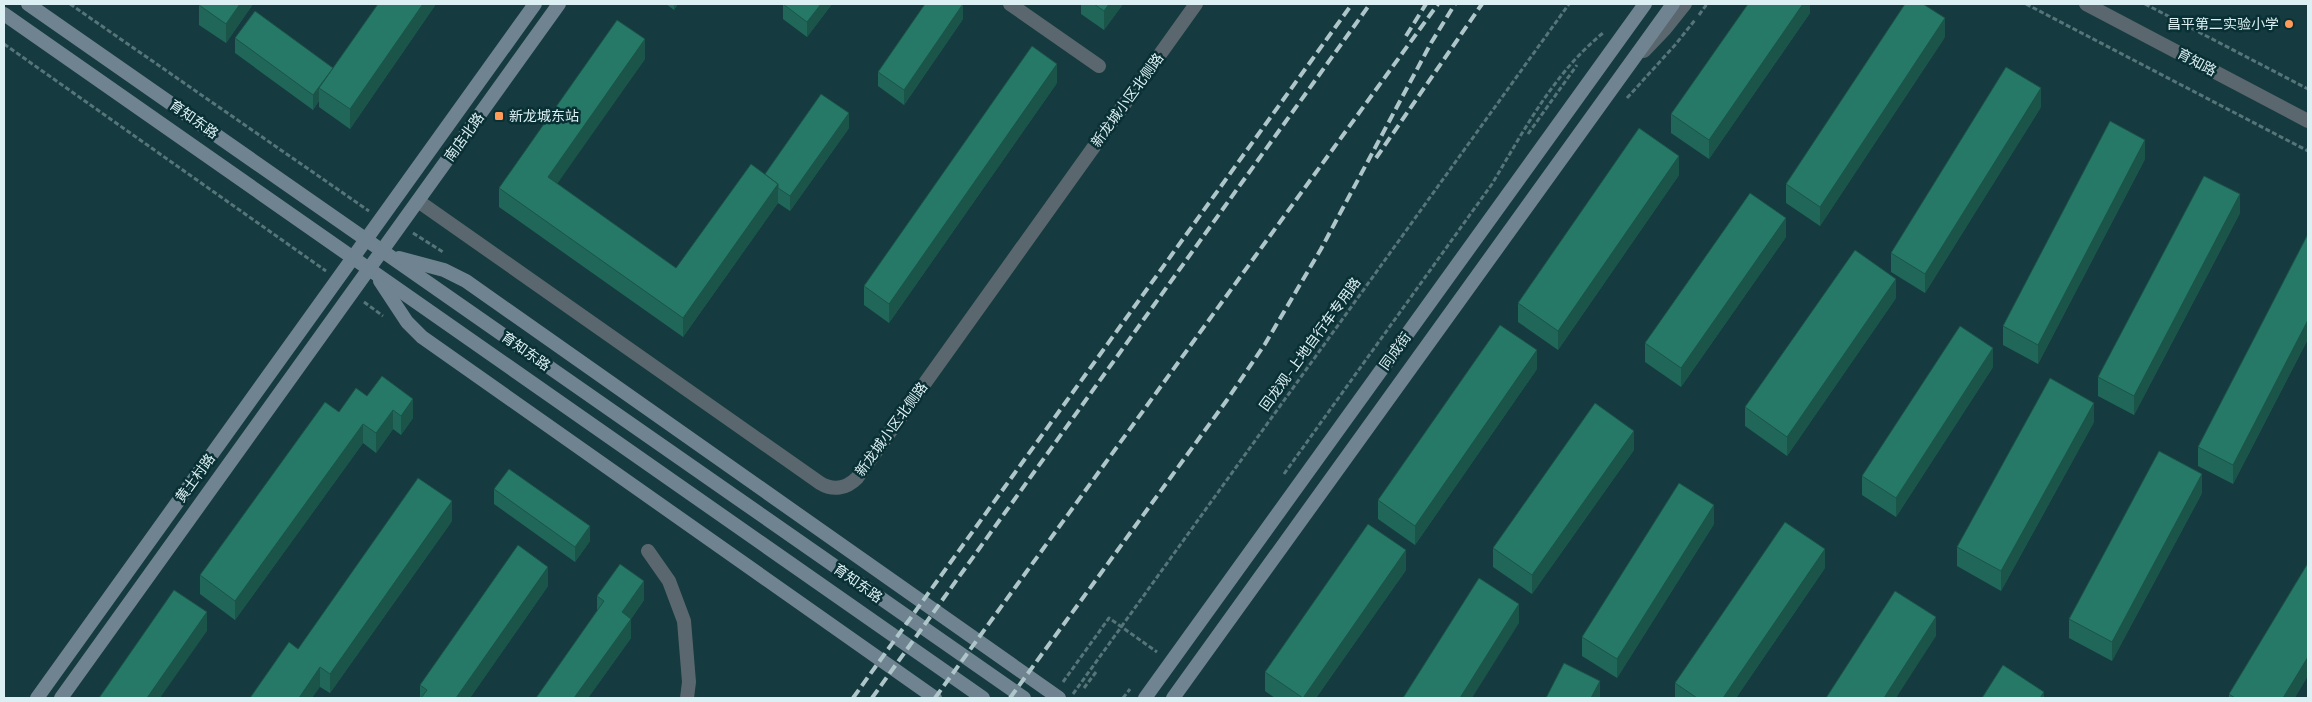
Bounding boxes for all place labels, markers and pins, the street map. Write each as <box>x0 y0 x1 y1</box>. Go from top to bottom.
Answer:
place label: 昌平第二实验小学 <box>2167 14 2279 33</box>
marker: 昌平第二实验小学 <box>2283 18 2295 30</box>
place label: 新龙城东站 <box>509 106 579 125</box>
marker: 新龙城东站 <box>493 110 505 122</box>

